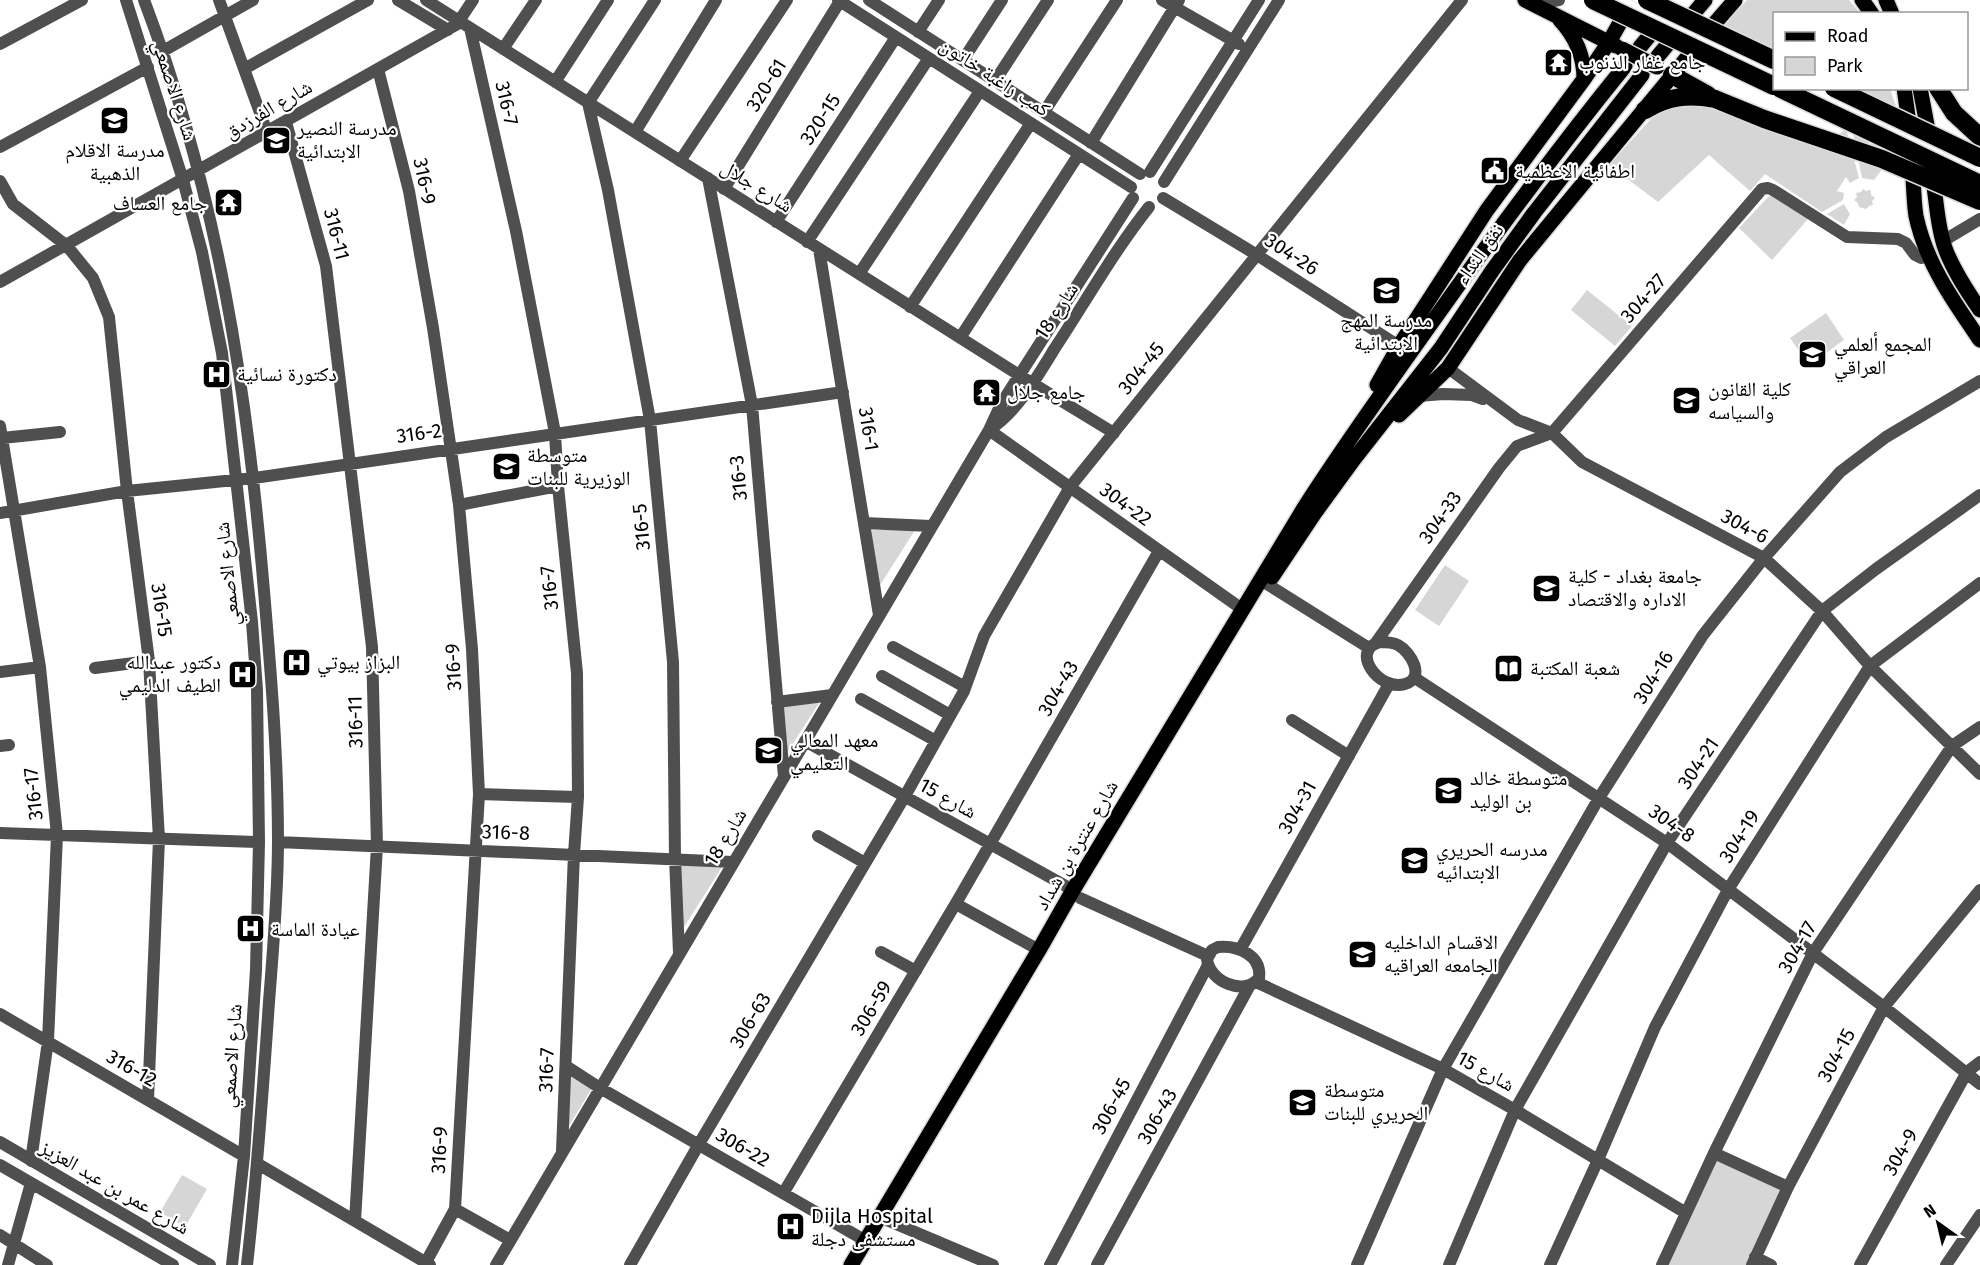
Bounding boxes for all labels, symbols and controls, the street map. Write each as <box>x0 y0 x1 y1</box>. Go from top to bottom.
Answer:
legend <box>1773 12 1968 90</box>
text: Road <box>1827 25 1869 47</box>
street label: كمب راغبة خاتون <box>935 32 1055 122</box>
street label: شارع الاصمعي <box>144 37 203 145</box>
temple icon: جامع غفار الذنوب <box>1542 46 1574 78</box>
place label: جامع غفار الذنوب <box>1579 50 1706 75</box>
street label: 320-61 <box>741 54 791 116</box>
text: Park <box>1827 55 1863 77</box>
street label: شارع الفرزدق <box>220 74 317 145</box>
street label: 316-7 <box>490 79 524 128</box>
street label: 320-15 <box>795 89 845 149</box>
school or university icon: مدرسة الاقلام الذهبية <box>99 104 131 136</box>
place label: مدرسة النصير الابتدائية <box>296 116 397 163</box>
school or university icon: مدرسة النصير الابتدائية <box>260 124 292 156</box>
place label: مدرسة الاقلام الذهبية <box>65 138 165 185</box>
street label: 316-9 <box>408 155 442 207</box>
street label: شارع جلال <box>716 155 797 218</box>
public building icon: اطفائية الاعظمية <box>1478 155 1510 187</box>
place label: اطفائية الاعظمية <box>1515 159 1635 183</box>
temple icon: جامع العساف <box>212 187 244 219</box>
place label: جامع العساف <box>113 191 207 216</box>
street label: 316-11 <box>319 206 355 262</box>
street label: نفق النداء <box>1449 219 1509 289</box>
street label: 304-26 <box>1261 228 1323 280</box>
street label: 304-27 <box>1615 268 1671 327</box>
school or university icon: مدرسة المهج الابتدائية <box>1370 274 1402 306</box>
street label: شارع 18 <box>1029 278 1084 345</box>
place label: مدرسة المهج الابتدائية <box>1340 308 1432 355</box>
place label: المجمع ألعلمي العراقي <box>1834 332 1932 383</box>
street label: 304-45 <box>1113 337 1169 399</box>
school or university icon: المجمع ألعلمي العراقي <box>1797 339 1829 371</box>
hospital icon: دكتورة نسائية <box>200 358 232 390</box>
place label: دكتورة نسائية <box>237 362 337 386</box>
temple icon: جامع جلال <box>970 376 1002 408</box>
place label: كلية القانون والسياسه <box>1708 377 1791 424</box>
place label: جامع جلال <box>1007 380 1086 405</box>
school or university icon: كلية القانون والسياسه <box>1671 385 1703 417</box>
street label: 316-1 <box>854 405 884 453</box>
street label: 316-2 <box>395 418 443 448</box>
place label: متوسطة الوزيرية للبنات <box>527 443 631 490</box>
school or university icon: متوسطة الوزيرية للبنات <box>490 451 522 483</box>
street label: 316-3 <box>724 454 752 502</box>
street label: 304-22 <box>1095 477 1157 531</box>
street label: 304-33 <box>1413 486 1467 548</box>
street label: 316-5 <box>627 503 655 551</box>
street label: 304-6 <box>1717 504 1773 548</box>
street label: شارع الاصمعي <box>210 520 248 627</box>
street label: 316-7 <box>535 564 563 611</box>
place label: جامعة بغداد - كلية الاداره والاقتصاد <box>1568 564 1702 611</box>
school or university icon: جامعة بغداد - كلية الاداره والاقتصاد <box>1531 572 1563 604</box>
street label: 316-15 <box>146 582 178 638</box>
street label: 316-9 <box>440 643 466 691</box>
hospital icon: البزاز بيوتي <box>280 646 312 678</box>
street label: 304-16 <box>1628 646 1678 708</box>
place label: دكتور عبدالله الطيف الدليمي <box>119 650 221 701</box>
place label: البزاز بيوتي <box>317 650 400 678</box>
library icon: شعبة المكتبة <box>1493 652 1525 684</box>
street label: 304-43 <box>1033 656 1083 720</box>
place label: شعبة المكتبة <box>1530 656 1620 680</box>
hospital icon: دكتور عبدالله الطيف الدليمي <box>226 658 258 690</box>
street label: 316-11 <box>343 696 367 748</box>
place label: معهد المعالي التعليمي <box>790 728 878 779</box>
street label: 304-21 <box>1672 733 1724 793</box>
school or university icon: معهد المعالي التعليمي <box>753 735 785 767</box>
street label: 316-17 <box>18 766 48 822</box>
place label: متوسطة خالد بن الوليد <box>1470 766 1567 813</box>
street label: شارع 15 <box>915 772 981 824</box>
school or university icon: متوسطة خالد بن الوليد <box>1433 774 1465 806</box>
street label: شارع عنترة بن شداد <box>1029 776 1124 915</box>
street label: 304-31 <box>1273 776 1321 838</box>
street label: 304-8 <box>1644 799 1700 847</box>
street label: شارع 18 <box>698 804 752 871</box>
street label: 304-19 <box>1714 805 1764 867</box>
street label: 316-8 <box>482 819 530 845</box>
place label: مدرسه الحريري الابتدائيه <box>1436 837 1548 884</box>
school or university icon: مدرسه الحريري الابتدائيه <box>1399 844 1431 876</box>
hospital icon: عيادة الماسة <box>234 913 266 945</box>
place label: عيادة الماسة <box>271 917 360 941</box>
street label: 304-17 <box>1773 917 1821 977</box>
place label: الاقسام الداخليه الجامعه العراقيه <box>1384 930 1498 977</box>
school or university icon: الاقسام الداخليه الجامعه العراقيه <box>1347 938 1379 970</box>
street label: 306-59 <box>845 976 897 1040</box>
street label: 306-63 <box>724 988 776 1052</box>
street label: شارع الاصمعي <box>215 1003 251 1109</box>
street label: 304-15 <box>1812 1024 1860 1086</box>
street label: 316-12 <box>103 1044 161 1092</box>
street label: شارع 15 <box>1453 1045 1519 1097</box>
street label: 316-7 <box>533 1047 559 1093</box>
street label: 306-45 <box>1086 1074 1136 1138</box>
place label: متوسطة الحريري للبنات <box>1324 1078 1428 1129</box>
street label: 306-43 <box>1132 1084 1182 1148</box>
school or university icon: متوسطة الحريري للبنات <box>1287 1086 1319 1118</box>
street label: 306-22 <box>712 1122 774 1172</box>
street label: 304-9 <box>1877 1124 1923 1180</box>
street label: 316-9 <box>426 1126 452 1174</box>
street label: شارع عمر بن عبد العزيز <box>35 1134 194 1240</box>
north arrow <box>1908 1193 1968 1253</box>
text: N <box>1920 1200 1940 1222</box>
place label: Dijla Hospital مستشفى دجلة <box>811 1204 933 1251</box>
hospital icon: Dijla Hospital مستشفى دجلة <box>774 1211 806 1243</box>

